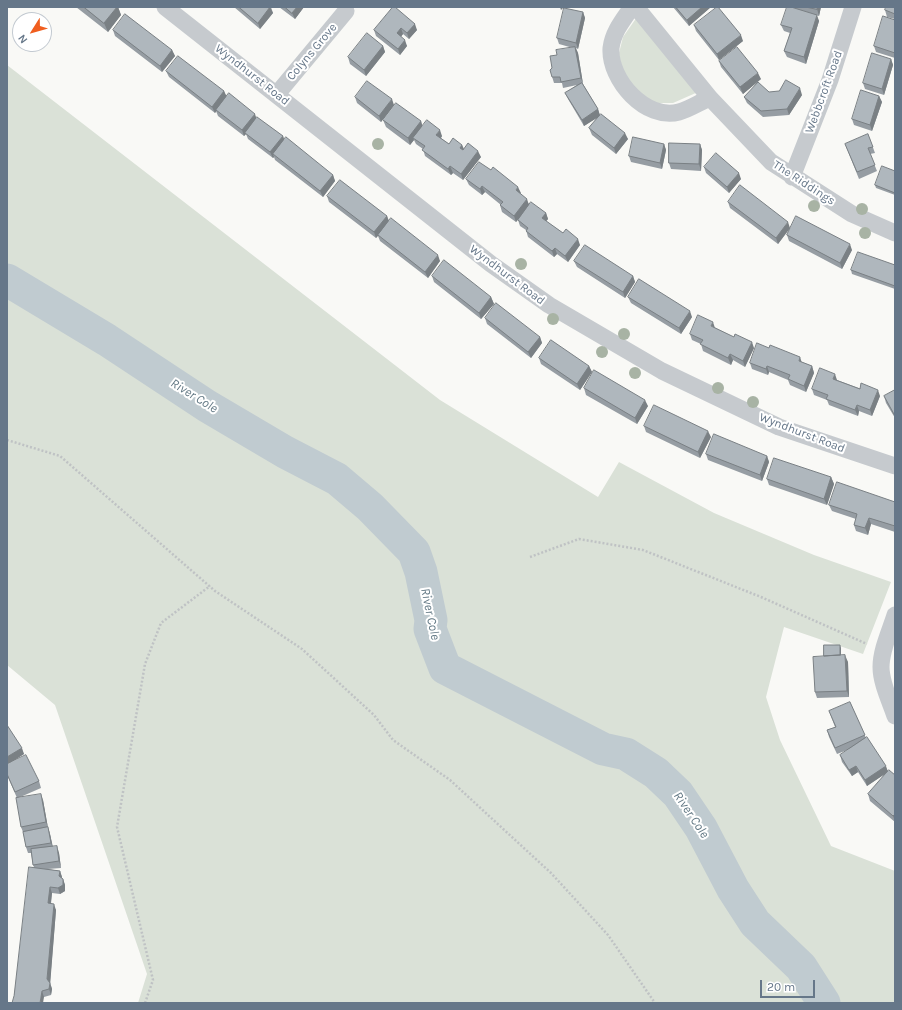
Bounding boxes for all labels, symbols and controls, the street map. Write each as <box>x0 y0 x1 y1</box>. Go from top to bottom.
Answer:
north arrow <box>12 12 52 52</box>
street label: Colyns Grove <box>284 21 340 83</box>
text: N <box>15 32 30 46</box>
street label: Wyndhurst Road <box>212 41 292 109</box>
street label: Webbcroft Road <box>802 49 846 135</box>
street label: The Riddings <box>770 158 838 208</box>
street label: Wyndhurst Road <box>466 242 548 308</box>
water label: River Cole <box>168 375 220 417</box>
street label: Wyndhurst Road <box>757 410 847 456</box>
water label: River Cole <box>417 587 443 641</box>
water label: River Cole <box>670 789 712 841</box>
scale bar <box>762 972 817 998</box>
text: 20 m <box>767 980 795 994</box>

